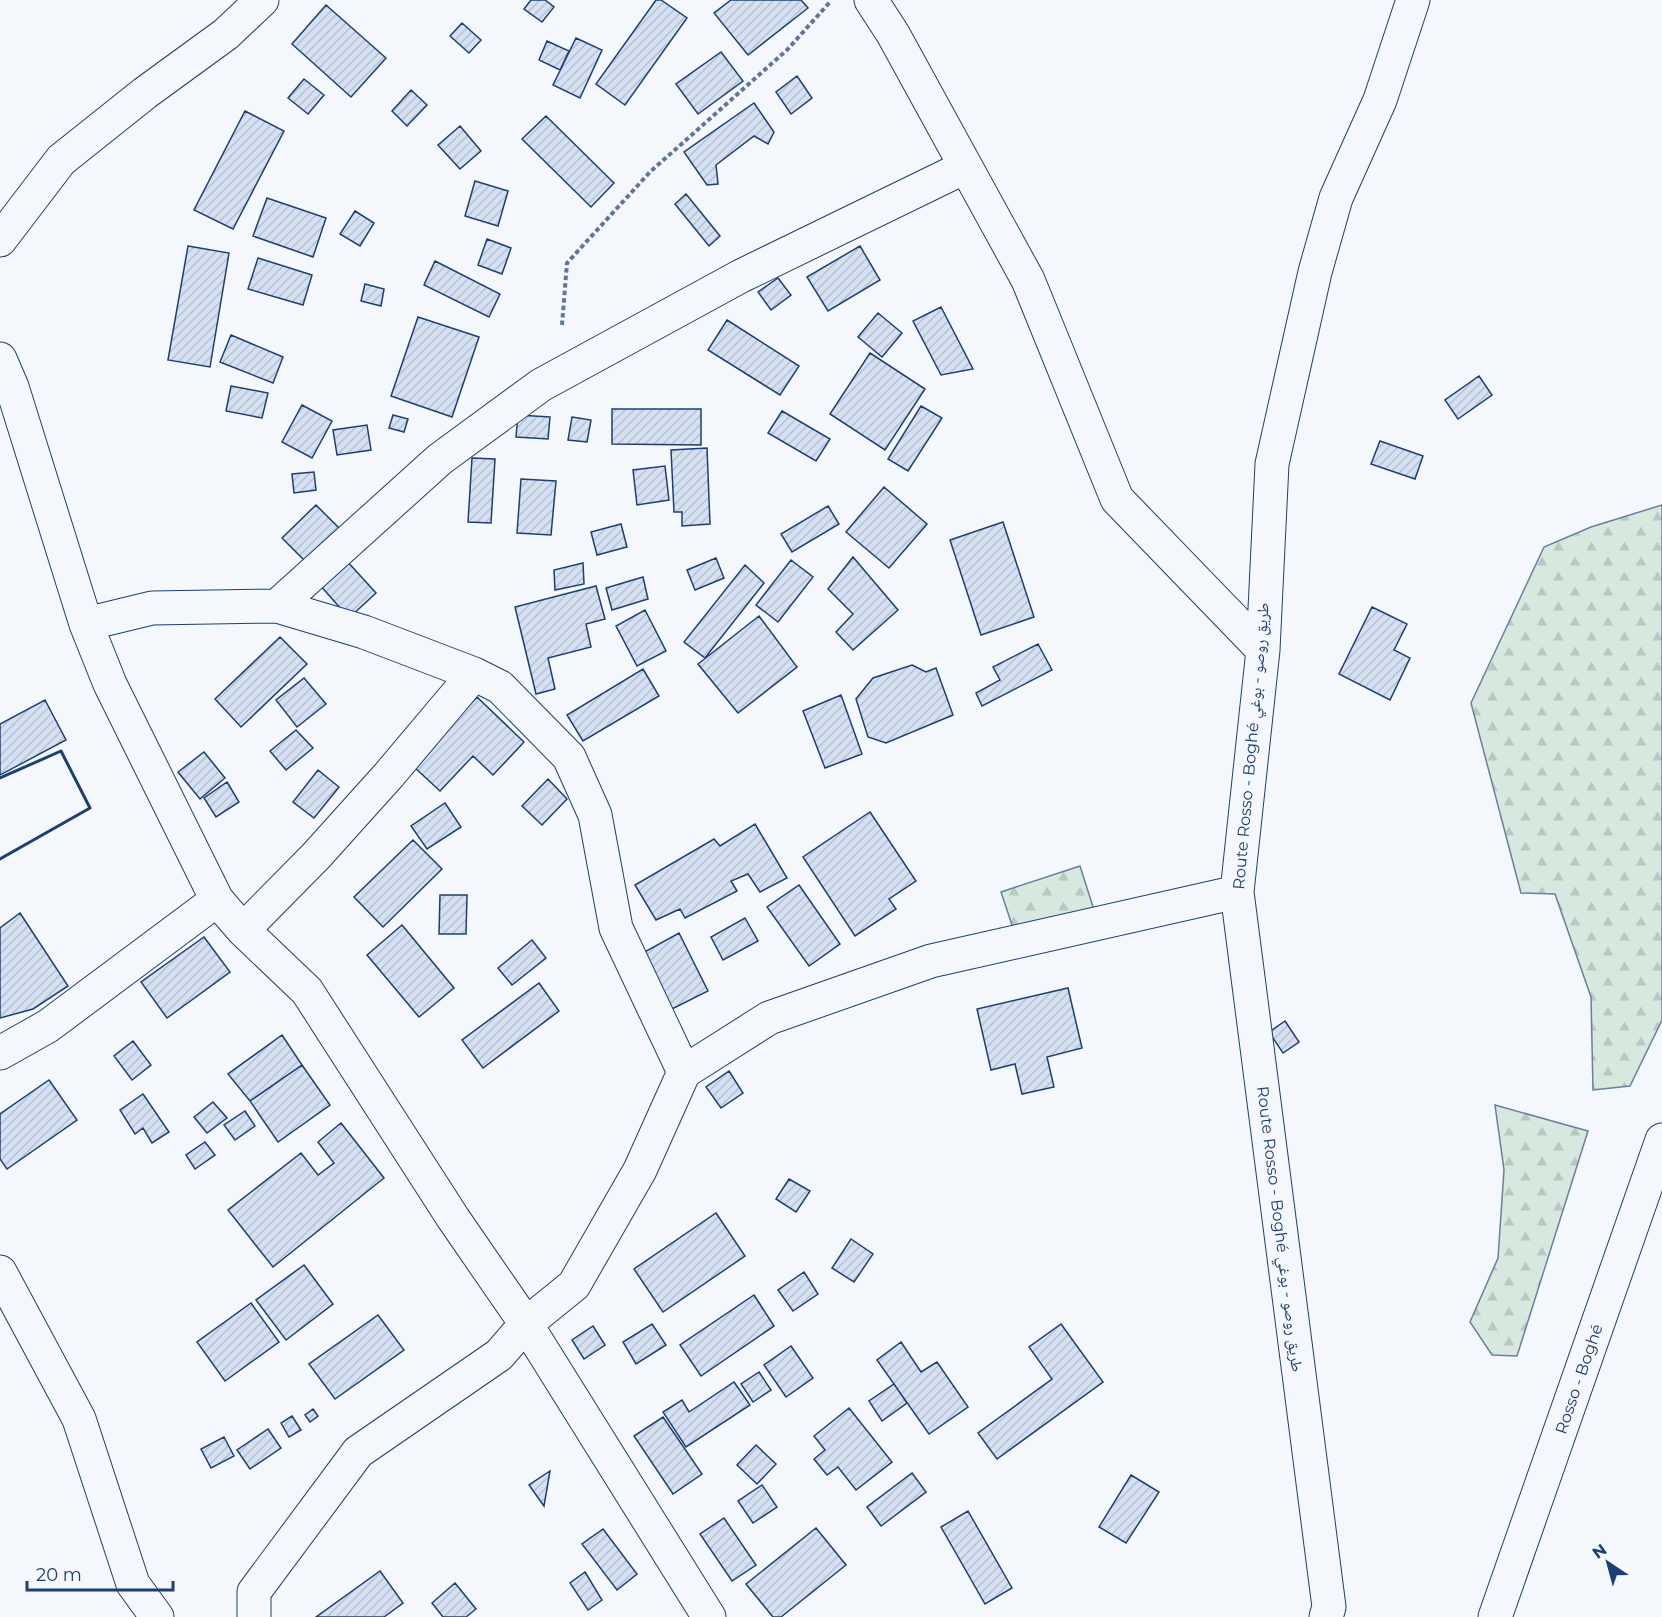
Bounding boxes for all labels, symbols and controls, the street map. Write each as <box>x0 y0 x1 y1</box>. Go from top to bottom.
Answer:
street label: Route Rosso - Boghé طريق روصو - بوغي <box>1229 602 1276 891</box>
street label: Route Rosso - Boghé طريق روصو - بوغي <box>1250 1085 1307 1373</box>
street label: Rosso - Boghé <box>1551 1321 1607 1437</box>
north arrow <box>1578 1533 1638 1593</box>
text: N <box>1589 1540 1610 1563</box>
scale bar <box>27 1554 172 1592</box>
text: 20 m <box>36 1564 82 1586</box>

